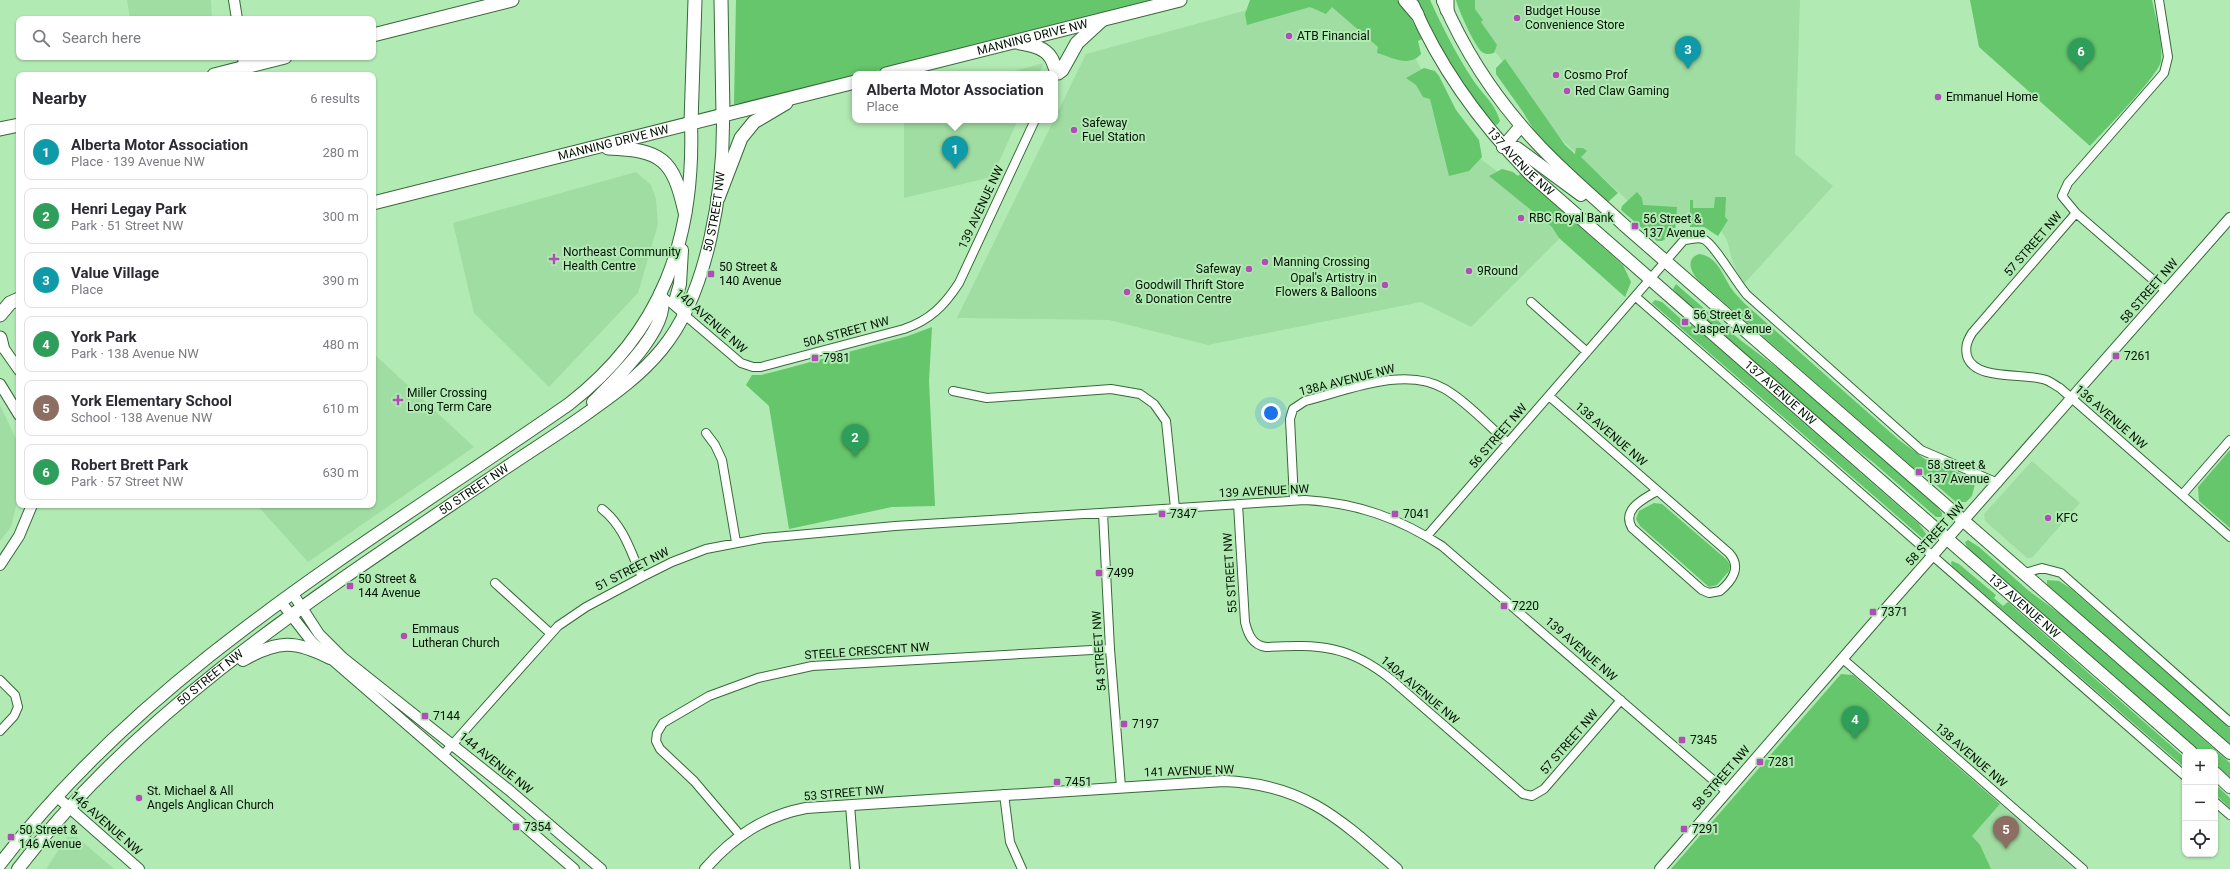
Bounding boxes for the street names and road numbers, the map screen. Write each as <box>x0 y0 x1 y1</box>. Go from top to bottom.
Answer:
street label: MANNING DRIVE NW <box>976 16 1090 58</box>
street label: MANNING DRIVE NW <box>557 122 671 163</box>
street label: 137 AVENUE NW <box>1484 124 1557 199</box>
street label: 139 AVENUE NW <box>956 163 1007 251</box>
street label: 50 STREET NW <box>700 171 728 254</box>
street label: 57 STREET NW <box>2001 209 2065 279</box>
street label: 58 STREET NW <box>2117 256 2181 326</box>
street label: 140 AVENUE NW <box>672 286 750 356</box>
street label: 50A STREET NW <box>801 314 891 350</box>
street label: 137 AVENUE NW <box>1741 358 1819 428</box>
street label: 138A AVENUE NW <box>1298 361 1397 399</box>
street label: 136 AVENUE NW <box>2072 382 2150 452</box>
street label: 138 AVENUE NW <box>1572 399 1650 469</box>
street label: 56 STREET NW <box>1466 401 1530 471</box>
street label: 50 STREET NW <box>436 461 512 518</box>
street label: 139 AVENUE NW <box>1219 482 1310 500</box>
street label: 58 STREET NW <box>1903 499 1968 569</box>
street label: 55 STREET NW <box>1220 532 1240 614</box>
street label: 51 STREET NW <box>593 544 672 594</box>
street label: 137 AVENUE NW <box>1985 571 2063 641</box>
street label: 54 STREET NW <box>1089 610 1109 692</box>
street label: 139 AVENUE NW <box>1542 614 1620 684</box>
street label: STEELE CRESCENT NW <box>804 640 930 662</box>
street label: 50 STREET NW <box>174 646 246 708</box>
street label: 140A AVENUE NW <box>1378 653 1462 727</box>
street label: 57 STREET NW <box>1537 707 1601 777</box>
street label: 138 AVENUE NW <box>1932 720 2010 790</box>
street label: 144 AVENUE NW <box>456 729 536 797</box>
street label: 58 STREET NW <box>1689 743 1753 813</box>
street label: 141 AVENUE NW <box>1144 762 1235 780</box>
street label: 53 STREET NW <box>803 782 885 804</box>
street label: 146 AVENUE NW <box>67 788 145 858</box>

